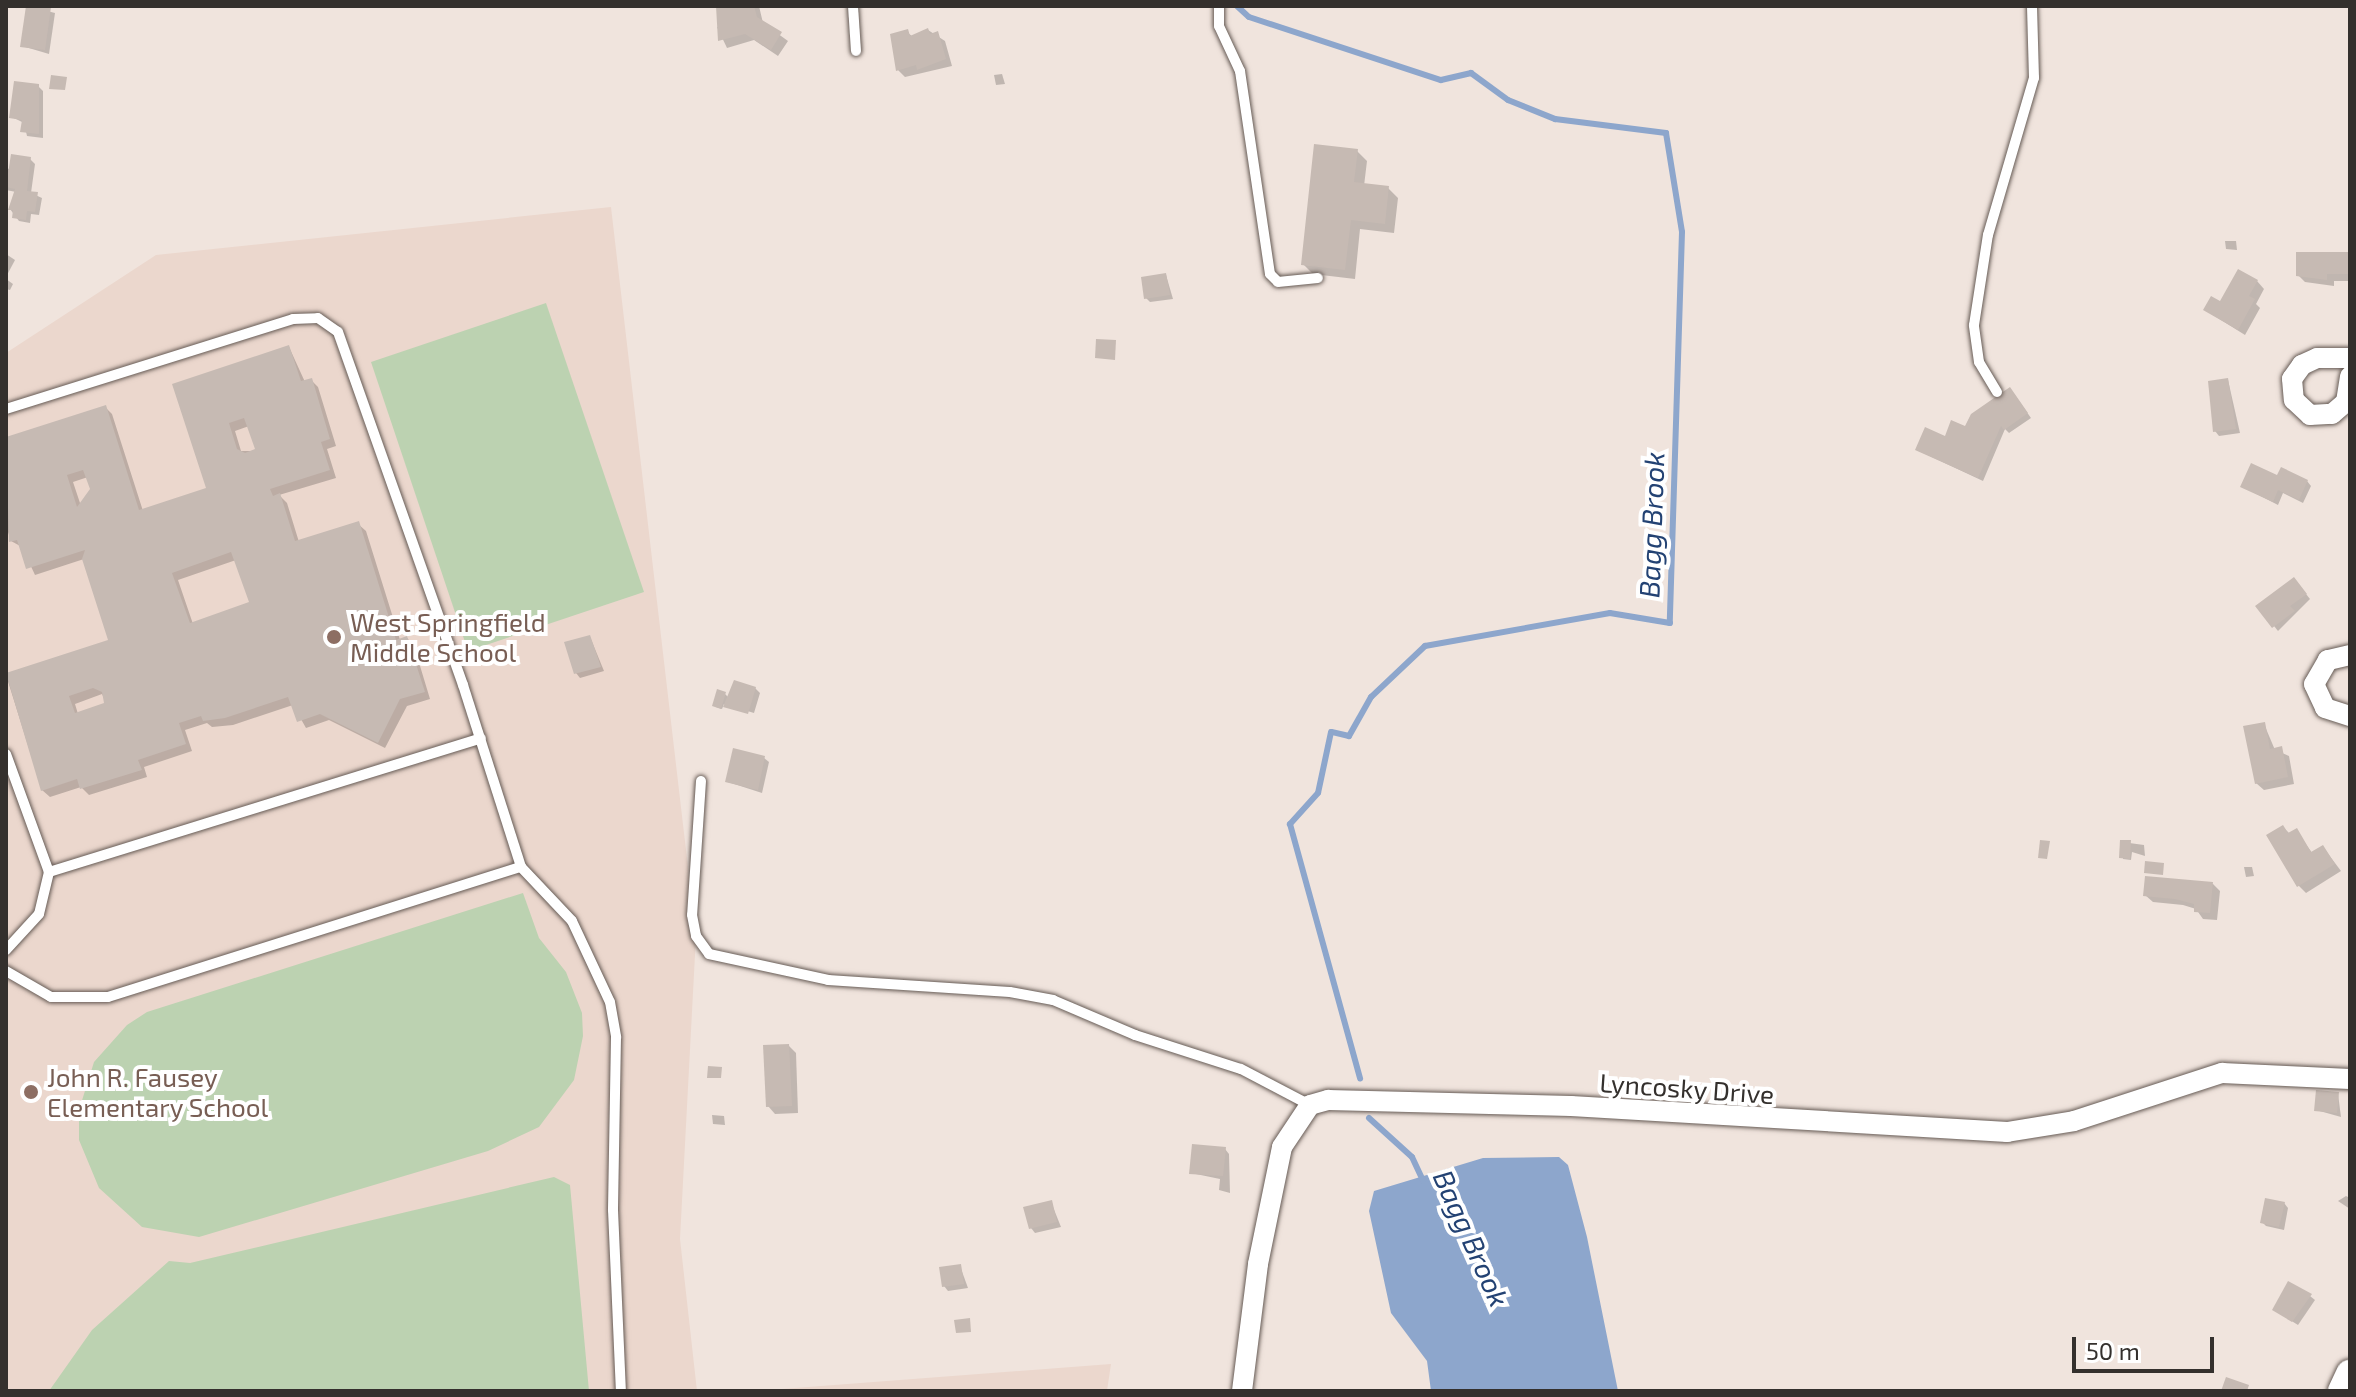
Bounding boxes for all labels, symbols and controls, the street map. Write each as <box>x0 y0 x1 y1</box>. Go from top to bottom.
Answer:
water label: Bagg Brook <box>1632 451 1670 599</box>
place label: West Springfield Middle School <box>350 606 546 668</box>
marker: West Springfield Middle School <box>325 628 343 646</box>
place label: John R. Fausey Elementary School <box>47 1061 269 1122</box>
street label: Lyncosky Drive <box>1598 1066 1776 1110</box>
marker: John R. Fausey Elementary School <box>22 1083 40 1101</box>
water label: Bagg Brook <box>1427 1164 1517 1312</box>
scale bar <box>2076 1321 2218 1371</box>
text: 50 m <box>2086 1336 2140 1365</box>

